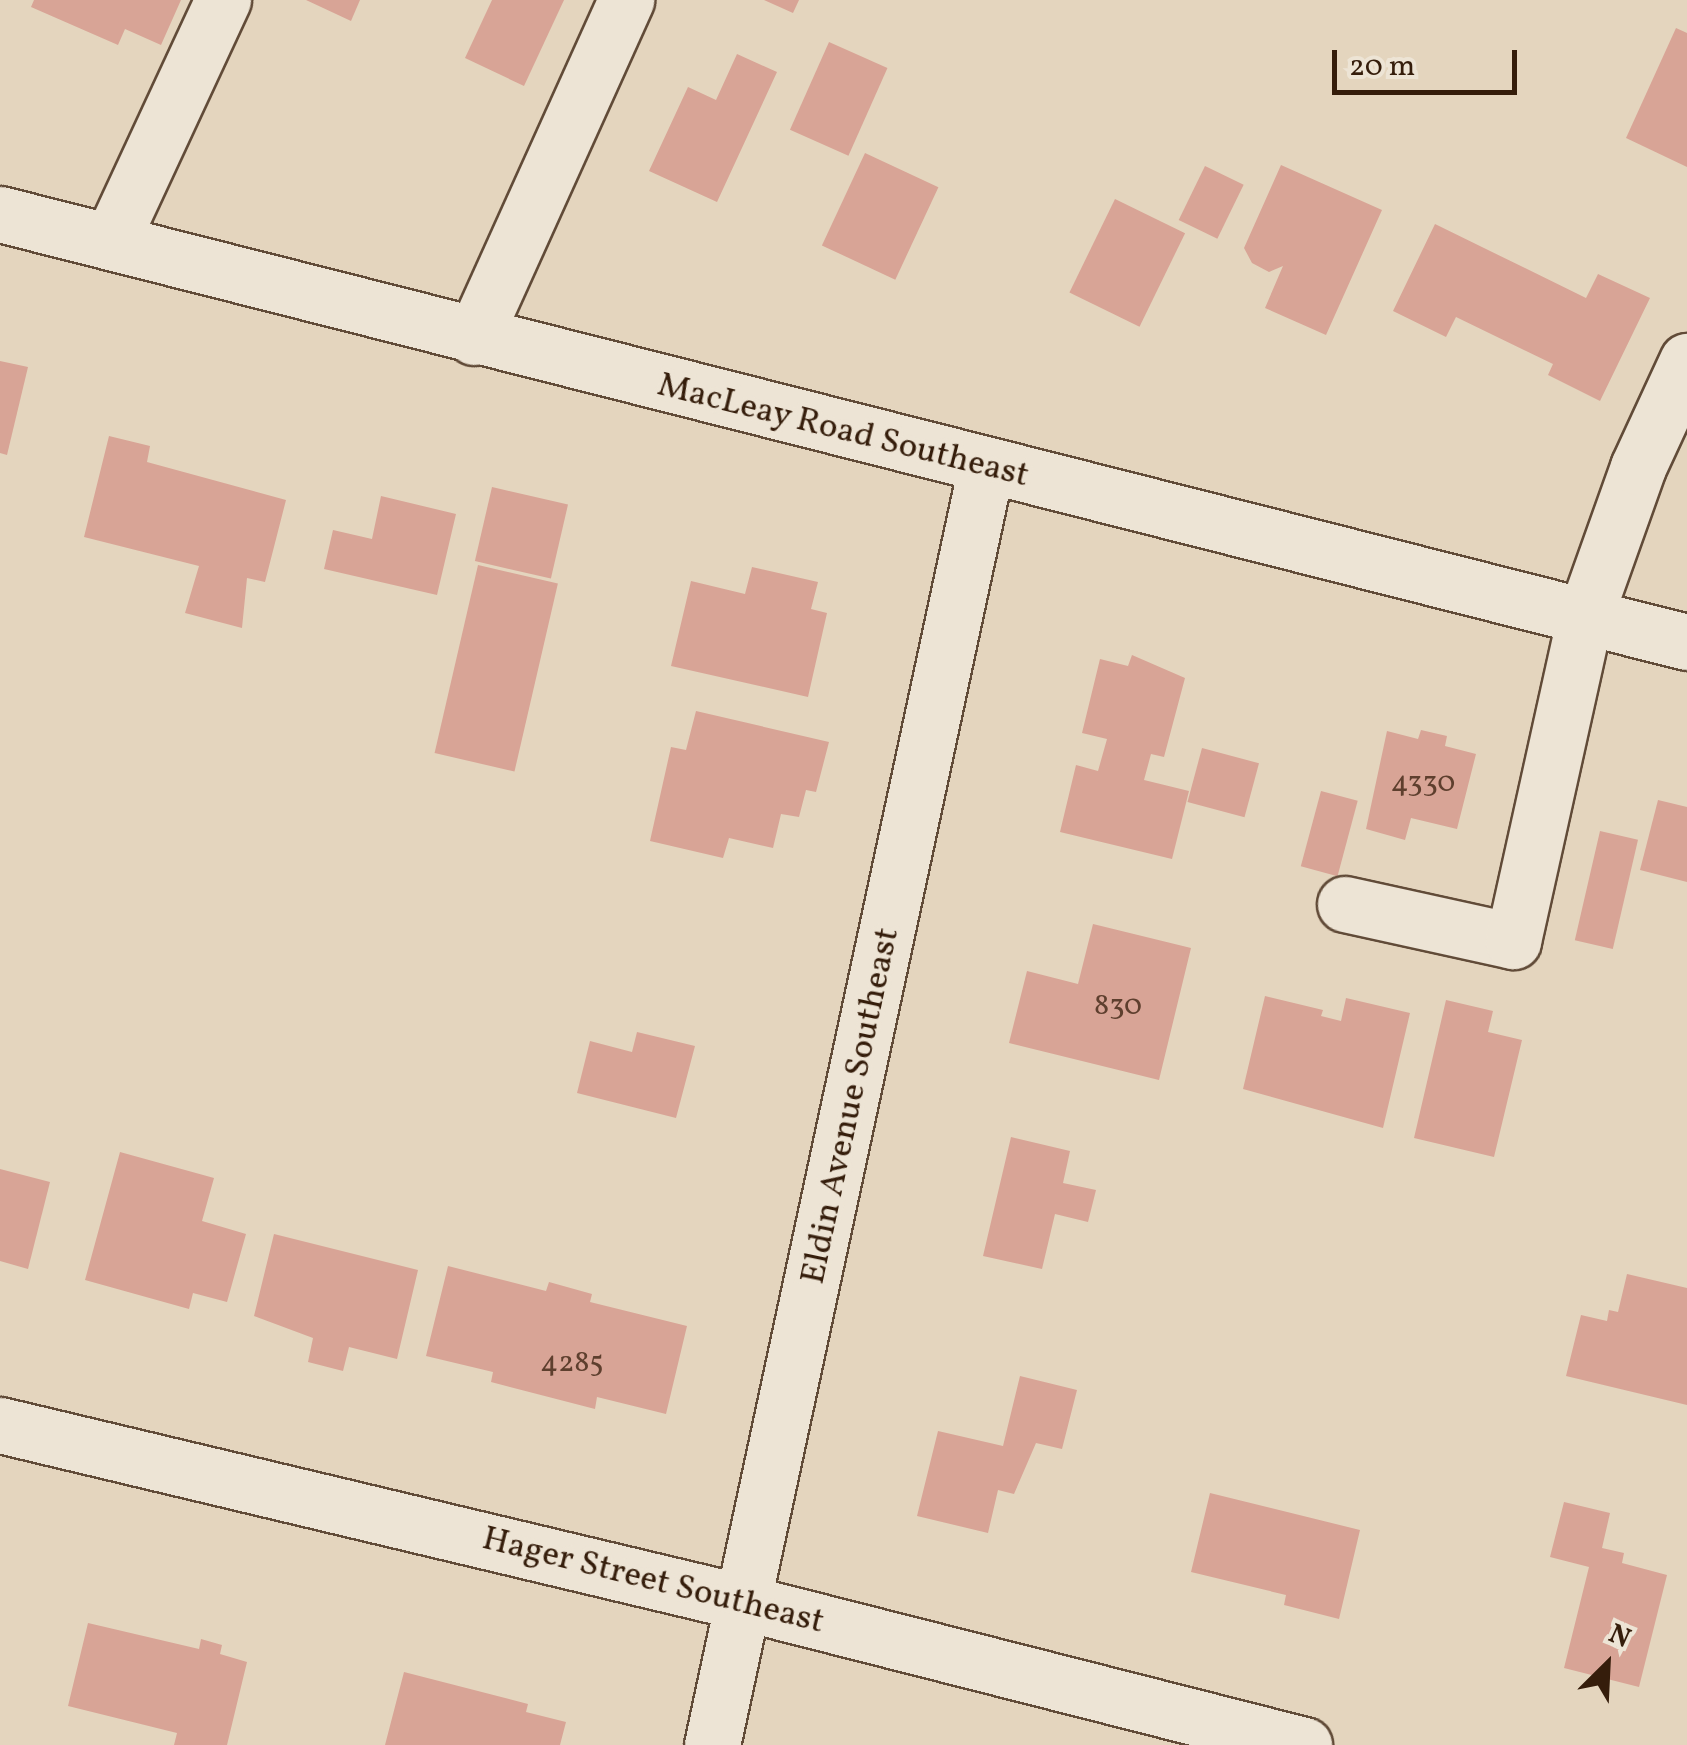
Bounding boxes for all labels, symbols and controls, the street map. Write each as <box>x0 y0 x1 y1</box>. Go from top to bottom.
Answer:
scale bar <box>1337 30 1522 92</box>
text: 20 m <box>1349 46 1415 88</box>
street label: MacLeay Road Southeast <box>652 364 1034 498</box>
house number: 4330 <box>1391 765 1455 801</box>
street label: Eldin Avenue Southeast <box>793 924 909 1288</box>
house number: 830 <box>1094 988 1142 1024</box>
house number: 4285 <box>540 1345 604 1381</box>
street label: Hager Street Southeast <box>478 1518 828 1644</box>
north arrow <box>1557 1615 1657 1715</box>
text: N <box>1602 1615 1637 1659</box>

